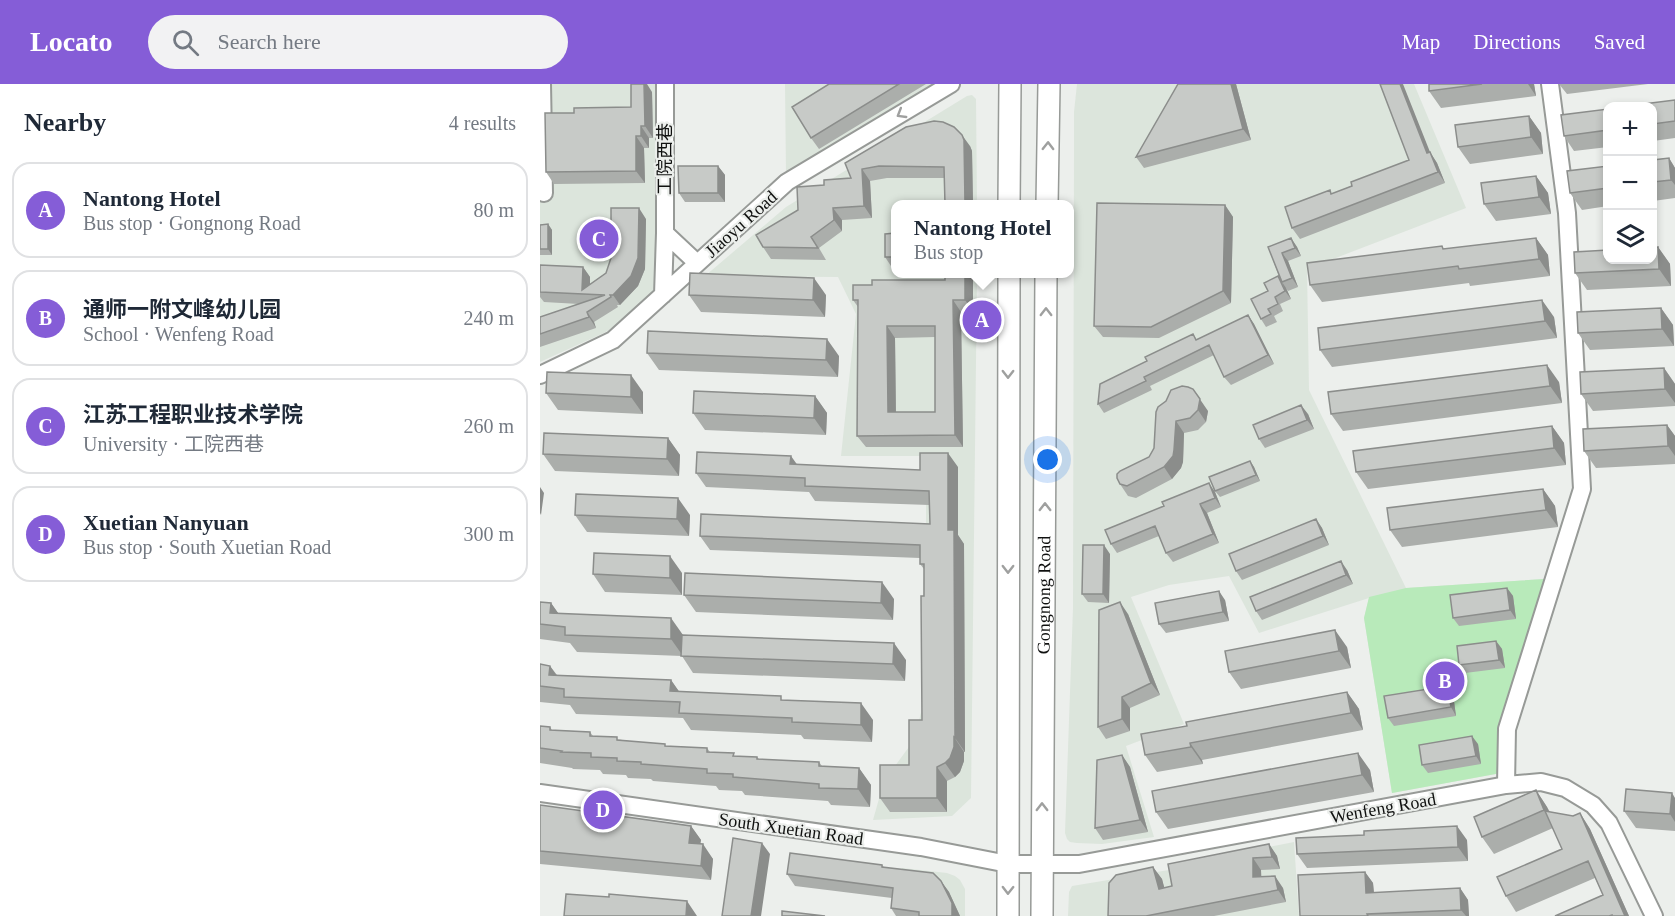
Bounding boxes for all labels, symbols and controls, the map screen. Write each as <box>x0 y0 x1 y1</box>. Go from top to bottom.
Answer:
search box <box>148 15 568 69</box>
text: Locato <box>30 26 112 57</box>
icon: search <box>169 26 202 59</box>
text: Search here <box>217 29 321 54</box>
text: Map <box>1402 30 1440 54</box>
text: Directions <box>1473 30 1561 54</box>
text: Saved <box>1594 30 1645 54</box>
map controls <box>1603 102 1657 264</box>
button: + <box>1603 102 1657 156</box>
one-way arrow <box>897 107 907 118</box>
text: Nearby <box>24 108 106 137</box>
text: 4 results <box>449 112 516 134</box>
street label: 工院西巷 <box>655 123 675 195</box>
one-way arrow <box>1042 142 1054 151</box>
button: − <box>1603 156 1657 210</box>
text: Nantong Hotel <box>83 186 221 211</box>
street label: Jiaoyu Road <box>701 187 781 261</box>
text: A <box>38 199 53 221</box>
text: 80 m <box>473 199 514 221</box>
popup <box>891 200 1074 278</box>
button: layers <box>1603 210 1657 264</box>
text: Bus stop · Gongnong Road <box>83 212 301 234</box>
text: Nantong Hotel <box>914 215 1051 240</box>
pin: C <box>580 216 618 262</box>
text: Bus stop <box>914 241 983 263</box>
text: 通师一附文峰幼儿园 <box>83 297 281 322</box>
pin: A <box>962 298 1002 342</box>
text: B <box>39 307 52 329</box>
text: 240 m <box>463 307 514 329</box>
one-way arrow <box>1040 307 1052 316</box>
text: School · Wenfeng Road <box>83 323 274 345</box>
one-way arrow <box>1002 369 1014 378</box>
text: 江苏工程职业技术学院 <box>83 402 303 427</box>
text: C <box>38 415 53 437</box>
text: 260 m <box>463 415 514 437</box>
text: University · 工院西巷 <box>83 433 264 455</box>
your location <box>1033 445 1062 474</box>
one-way arrow <box>1038 502 1051 511</box>
text: Xuetian Nanyuan <box>83 510 249 535</box>
text: D <box>38 523 53 545</box>
text: 300 m <box>463 523 514 545</box>
text: Bus stop · South Xuetian Road <box>83 536 331 558</box>
street label: Gongnong Road <box>1034 536 1054 654</box>
one-way arrow <box>1002 564 1014 573</box>
pin: B <box>1426 658 1464 704</box>
pin: D <box>584 788 622 832</box>
street label: Wenfeng Road <box>1329 789 1437 827</box>
one-way arrow <box>1036 802 1048 811</box>
street label: South Xuetian Road <box>717 809 865 849</box>
one-way arrow <box>1002 886 1014 895</box>

